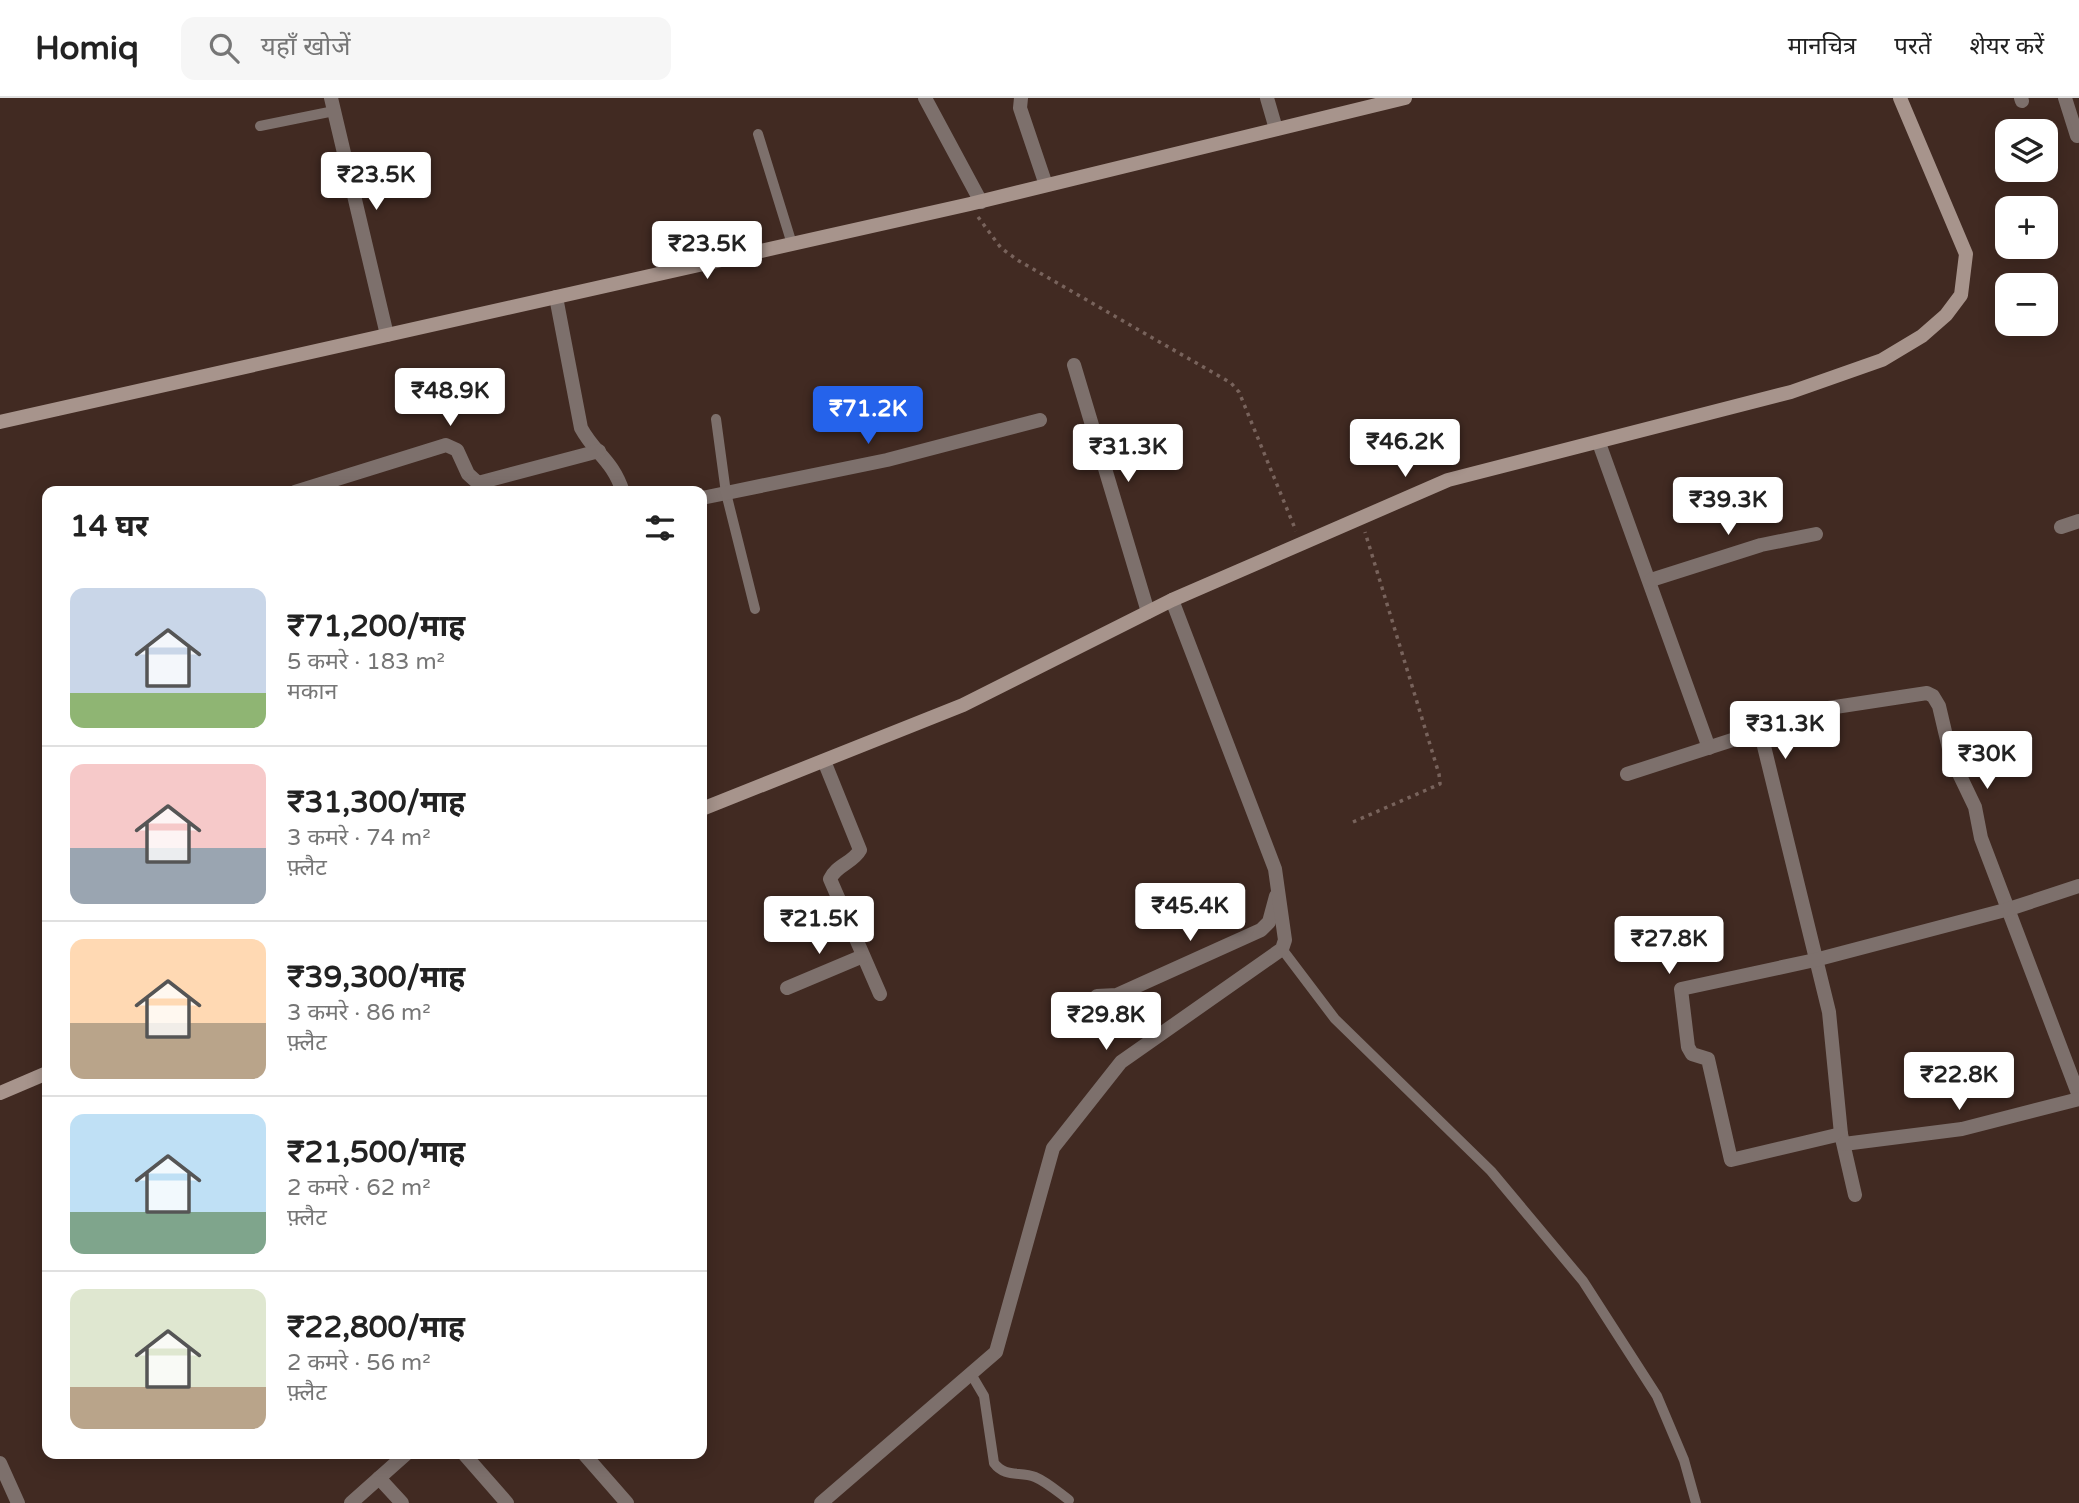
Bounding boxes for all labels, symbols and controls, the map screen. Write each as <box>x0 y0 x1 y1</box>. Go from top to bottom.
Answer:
search box <box>181 17 671 80</box>
text: Homiq <box>35 29 139 68</box>
icon: search <box>205 29 243 67</box>
text: यहाँ खोजें <box>261 31 351 62</box>
text: मानचित्र <box>1788 32 1856 61</box>
text: परतें <box>1894 32 1931 61</box>
text: शेयर करें <box>1969 32 2044 61</box>
map controls <box>1995 119 2058 336</box>
button: layers <box>1995 119 2058 182</box>
pin: ₹23.5K <box>319 152 433 212</box>
text: ₹23.5K <box>337 161 415 189</box>
button: + <box>1995 196 2058 259</box>
pin: ₹23.5K <box>650 222 764 281</box>
text: ₹23.5K <box>668 230 746 258</box>
button: − <box>1995 273 2058 336</box>
pin: ₹48.9K <box>393 368 507 428</box>
text: ₹48.9K <box>411 377 489 405</box>
pin: ₹71.2K <box>811 386 925 446</box>
text: ₹71.2K <box>829 395 907 423</box>
pin: ₹46.2K <box>1348 420 1462 479</box>
pin: ₹31.3K <box>1071 424 1185 484</box>
text: ₹46.2K <box>1366 428 1444 456</box>
text: ₹31.3K <box>1089 433 1167 461</box>
pin: ₹39.3K <box>1671 478 1785 537</box>
text: ₹39.3K <box>1689 486 1767 514</box>
text: 14 घर <box>70 508 148 545</box>
icon: filters <box>641 509 679 547</box>
text: ₹71,200/माह <box>287 608 465 645</box>
icon: home <box>126 616 210 700</box>
text: 5 कमरे · 183 m² <box>287 648 445 676</box>
text: मकान <box>287 678 337 706</box>
pin: ₹31.3K <box>1728 702 1842 761</box>
text: ₹31.3K <box>1746 710 1824 738</box>
pin: ₹30K <box>1946 732 2028 791</box>
text: ₹30K <box>1958 740 2016 768</box>
text: ₹31,300/माह <box>287 784 465 821</box>
icon: home <box>126 792 210 876</box>
text: 3 कमरे · 74 m² <box>287 824 431 852</box>
text: फ़्लैट <box>287 854 327 882</box>
pin: ₹45.4K <box>1133 884 1247 943</box>
text: ₹45.4K <box>1151 892 1229 920</box>
pin: ₹21.5K <box>762 896 876 956</box>
text: ₹21.5K <box>780 905 858 933</box>
pin: ₹27.8K <box>1612 916 1726 976</box>
text: ₹27.8K <box>1631 925 1707 953</box>
text: ₹39,300/माह <box>287 959 465 996</box>
icon: home <box>126 967 210 1051</box>
pin: ₹29.8K <box>1049 992 1163 1052</box>
text: 3 कमरे · 86 m² <box>287 999 431 1027</box>
text: ₹29.8K <box>1067 1001 1145 1029</box>
text: फ़्लैट <box>287 1029 327 1057</box>
pin: ₹22.8K <box>1902 1052 2016 1112</box>
text: ₹22.8K <box>1920 1061 1998 1089</box>
text: ₹21,500/माह <box>287 1134 465 1171</box>
icon: home <box>126 1142 210 1226</box>
text: 2 कमरे · 62 m² <box>287 1174 431 1202</box>
text: फ़्लैट <box>287 1204 327 1232</box>
text: ₹22,800/माह <box>287 1309 465 1346</box>
icon: home <box>126 1317 210 1401</box>
text: 2 कमरे · 56 m² <box>287 1349 431 1377</box>
text: फ़्लैट <box>287 1379 327 1407</box>

